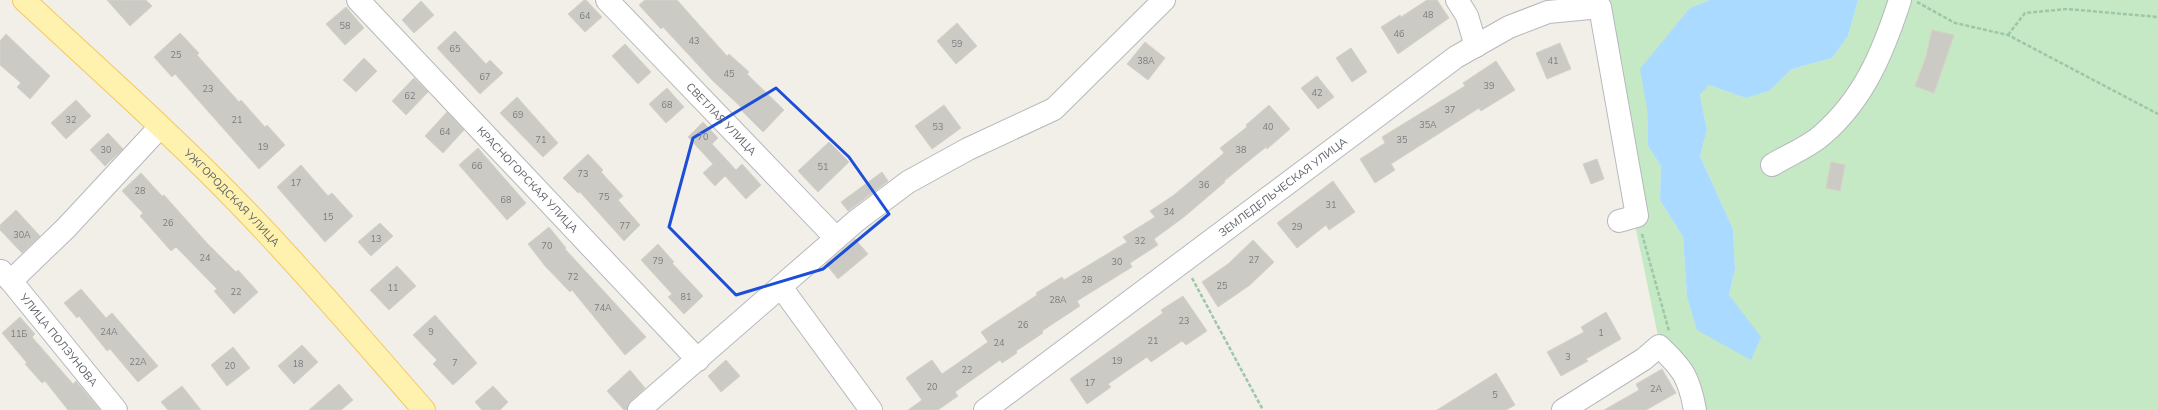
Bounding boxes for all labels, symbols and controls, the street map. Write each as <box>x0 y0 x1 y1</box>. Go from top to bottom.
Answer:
house number: 48 <box>1423 9 1433 20</box>
house number: 64 <box>580 10 591 21</box>
house number: 58 <box>340 20 350 31</box>
house number: 46 <box>1394 28 1404 39</box>
house number: 43 <box>689 35 699 46</box>
house number: 59 <box>952 38 962 49</box>
house number: 65 <box>450 43 461 54</box>
house number: 25 <box>171 49 182 60</box>
house number: 38А <box>1137 55 1155 66</box>
house number: 41 <box>1548 55 1558 66</box>
house number: 45 <box>724 68 735 79</box>
house number: 67 <box>480 71 490 82</box>
street label: СВЕТЛАЯ УЛИЦА <box>683 80 760 158</box>
house number: 39 <box>1484 80 1494 91</box>
house number: 23 <box>203 83 213 94</box>
house number: 42 <box>1312 87 1322 98</box>
house number: 62 <box>405 90 415 101</box>
house number: 68 <box>662 99 672 110</box>
house number: 37 <box>1445 104 1455 115</box>
house number: 69 <box>513 109 523 120</box>
house number: 32 <box>66 114 76 125</box>
house number: 21 <box>232 114 242 125</box>
house number: 35А <box>1419 119 1437 130</box>
house number: 53 <box>933 121 943 132</box>
house number: 40 <box>1263 121 1273 132</box>
street label: КРАСНОГОРСКАЯ УЛИЦА <box>474 123 581 236</box>
house number: 64 <box>440 126 451 137</box>
house number: 70 <box>698 131 708 142</box>
house number: 71 <box>536 134 546 145</box>
street label: ЗЕМЛЕДЕЛЬЧЕСКАЯ УЛИЦА <box>1216 134 1350 240</box>
house number: 35 <box>1397 134 1408 145</box>
house number: 19 <box>258 141 268 152</box>
house number: 30 <box>101 144 111 155</box>
house number: 38 <box>1236 144 1246 155</box>
street label: УЖГОРОДСКАЯ УЛИЦА <box>181 145 283 249</box>
house number: 66 <box>472 160 482 171</box>
house number: 51 <box>818 161 828 172</box>
house number: 73 <box>578 168 588 179</box>
house number: 17 <box>291 177 301 188</box>
house number: 36 <box>1199 179 1209 190</box>
house number: 28 <box>135 185 145 196</box>
house number: 75 <box>599 191 610 202</box>
house number: 68 <box>501 194 511 205</box>
house number: 31 <box>1326 199 1336 210</box>
house number: 34 <box>1164 206 1175 217</box>
house number: 15 <box>323 211 334 222</box>
house number: 26 <box>163 217 173 228</box>
house number: 77 <box>620 220 630 231</box>
house number: 29 <box>1292 221 1302 232</box>
house number: 30А <box>13 229 31 240</box>
house number: 13 <box>371 233 381 244</box>
house number: 32 <box>1135 235 1145 246</box>
house number: 70 <box>542 240 552 251</box>
house number: 24 <box>200 252 211 263</box>
house number: 27 <box>1249 254 1259 265</box>
house number: 79 <box>653 255 663 266</box>
house number: 30 <box>1112 256 1122 267</box>
house number: 72 <box>568 271 578 282</box>
house number: 28 <box>1082 274 1092 285</box>
house number: 25 <box>1217 280 1228 291</box>
house number: 11 <box>388 282 398 293</box>
house number: 22 <box>231 286 241 297</box>
street label: УЛИЦА ПОЛЗУНОВА <box>16 290 101 389</box>
house number: 81 <box>681 291 691 302</box>
house number: 28А <box>1049 294 1067 305</box>
house number: 74А <box>594 302 612 313</box>
house number: 23 <box>1179 315 1189 326</box>
house number: 26 <box>1018 319 1028 330</box>
house number: 24А <box>100 326 118 337</box>
house number: 9 <box>428 326 434 337</box>
house number: 1 <box>1598 327 1604 338</box>
house number: 11Б <box>11 328 27 339</box>
house number: 21 <box>1148 335 1158 346</box>
house number: 24 <box>994 337 1005 348</box>
house number: 3 <box>1565 351 1571 362</box>
house number: 19 <box>1112 355 1122 366</box>
house number: 22А <box>129 356 147 367</box>
house number: 7 <box>452 357 458 368</box>
house number: 18 <box>293 358 303 369</box>
house number: 20 <box>225 360 235 371</box>
house number: 22 <box>962 364 972 375</box>
house number: 17 <box>1085 377 1095 388</box>
house number: 20 <box>927 381 937 392</box>
house number: 2А <box>1650 383 1662 394</box>
house number: 5 <box>1492 389 1498 400</box>

